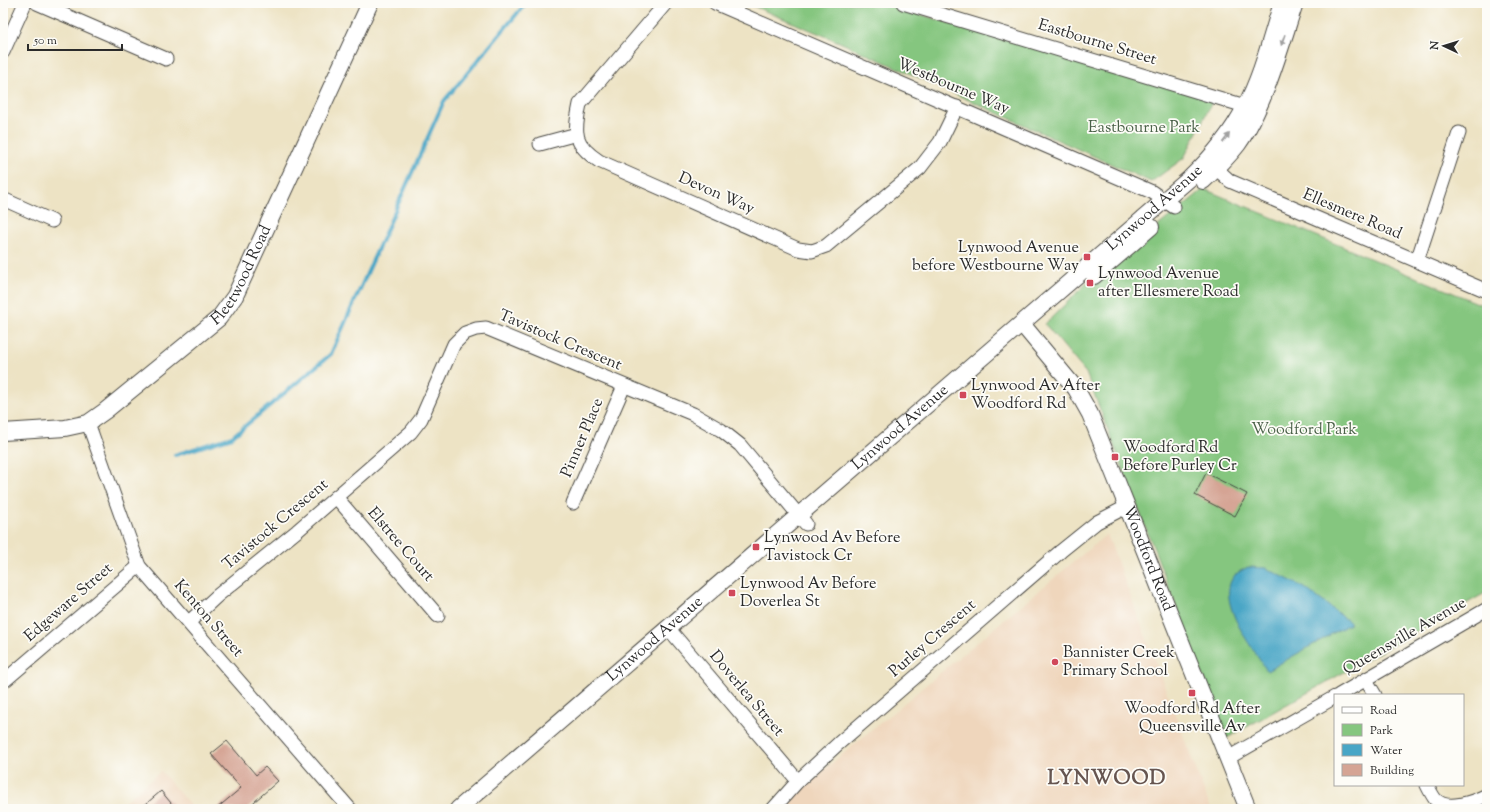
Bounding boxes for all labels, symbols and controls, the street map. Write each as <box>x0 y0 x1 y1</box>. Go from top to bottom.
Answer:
street label: Eastbourne Street <box>1035 14 1160 72</box>
scale bar <box>28 26 122 52</box>
north arrow <box>1424 26 1464 66</box>
text: 50 m <box>33 32 57 50</box>
one-way arrow <box>1279 34 1285 46</box>
text: N <box>1427 40 1443 51</box>
street label: Westbourne Way <box>893 53 1013 121</box>
park label: Eastbourne Park <box>1088 117 1200 140</box>
one-way arrow <box>1222 132 1230 143</box>
street label: Lynwood Avenue <box>1101 160 1208 257</box>
street label: Devon Way <box>674 167 758 221</box>
street label: Ellesmere Road <box>1299 184 1405 246</box>
street label: Fleetwood Road <box>206 222 278 331</box>
place label: Lynwood Avenue before Westbourne Way <box>912 237 1079 278</box>
marker: Lynwood Avenue before Westbourne Way <box>1082 252 1092 262</box>
place label: Lynwood Avenue after Ellesmere Road <box>1098 263 1239 304</box>
marker: Lynwood Avenue after Ellesmere Road <box>1085 278 1095 288</box>
street label: Tavistock Crescent <box>495 305 626 377</box>
place label: Lynwood Av After Woodford Rd <box>971 375 1100 416</box>
street label: Lynwood Avenue <box>847 379 954 476</box>
marker: Lynwood Av After Woodford Rd <box>958 390 968 400</box>
street label: Pinner Place <box>556 395 610 481</box>
park label: Woodford Park <box>1251 419 1357 442</box>
place label: Woodford Rd Before Purley Cr <box>1123 437 1237 478</box>
marker: Woodford Rd Before Purley Cr <box>1110 452 1120 462</box>
street label: Tavistock Crescent <box>218 474 334 576</box>
street label: Elstree Court <box>361 503 439 588</box>
street label: Woodford Road <box>1117 503 1179 615</box>
place label: Lynwood Av Before Tavistock Cr <box>764 527 900 568</box>
marker: Lynwood Av Before Tavistock Cr <box>751 542 761 552</box>
street label: Edgeware Street <box>20 558 119 648</box>
place label: Lynwood Av Before Doverlea St <box>740 573 876 614</box>
street label: Kenton Street <box>168 575 249 663</box>
marker: Lynwood Av Before Doverlea St <box>727 588 737 598</box>
street label: Lynwood Avenue <box>602 591 708 688</box>
street label: Queensville Avenue <box>1339 592 1471 682</box>
street label: Purley Crescent <box>884 594 982 683</box>
place label: Bannister Creek Primary School <box>1063 642 1175 683</box>
street label: Doverlea Street <box>703 646 789 742</box>
marker: Bannister Creek Primary School <box>1050 657 1060 667</box>
marker: Woodford Rd After Queensville Av <box>1187 688 1197 698</box>
legend <box>1334 694 1464 786</box>
place label: Woodford Rd After Queensville Av <box>1124 698 1260 739</box>
text: Road <box>1370 702 1397 720</box>
text: Park <box>1370 722 1393 740</box>
text: Water <box>1370 742 1403 760</box>
text: Building <box>1370 762 1414 780</box>
district label: LYNWOOD <box>1048 765 1166 794</box>

